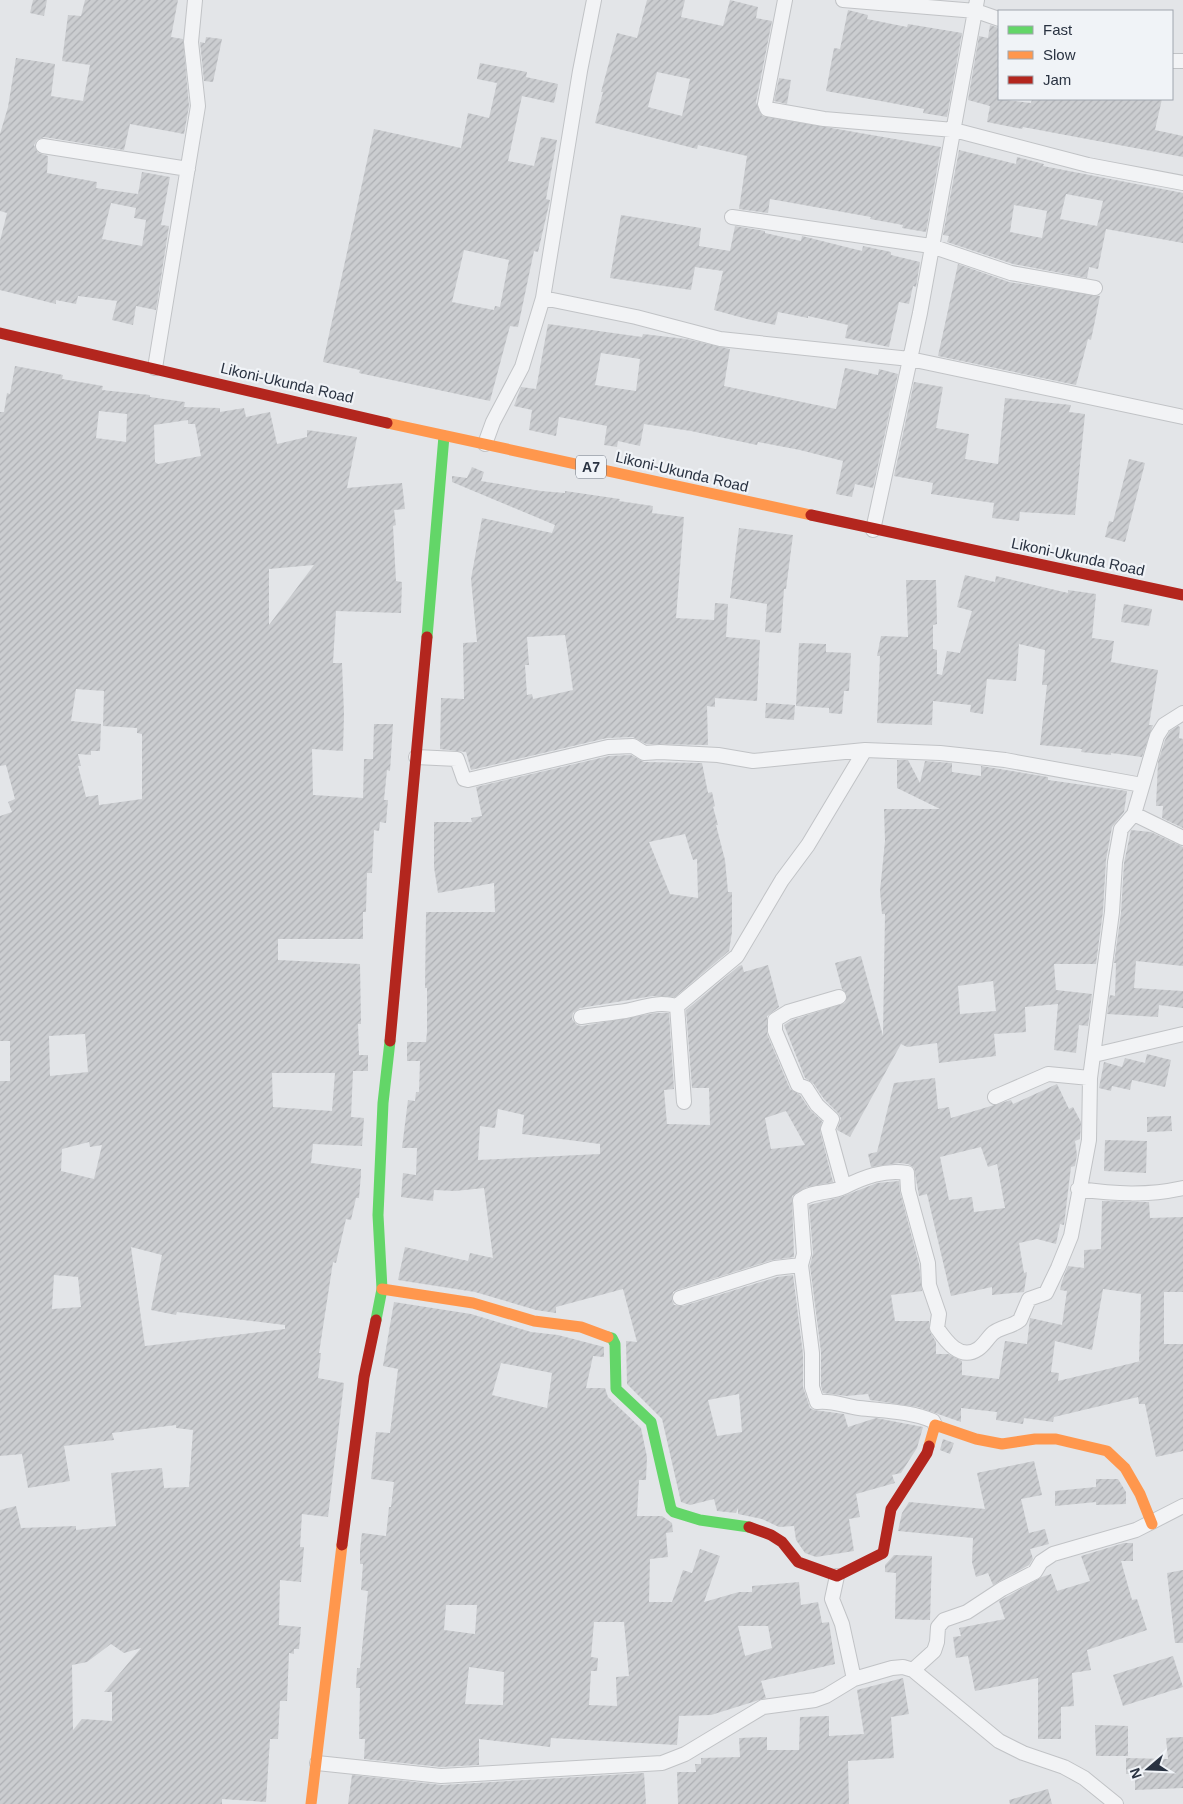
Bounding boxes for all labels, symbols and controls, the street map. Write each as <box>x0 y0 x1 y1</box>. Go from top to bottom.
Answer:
legend <box>998 10 1173 100</box>
text: Fast <box>1043 21 1073 38</box>
text: Slow <box>1043 46 1076 63</box>
text: Jam <box>1043 71 1071 88</box>
street label: Likoni-Ukunda Road <box>219 359 355 406</box>
street label: Likoni-Ukunda Road <box>614 448 750 495</box>
road number: A7 <box>576 456 606 478</box>
street label: Likoni-Ukunda Road <box>1010 534 1146 579</box>
north arrow <box>1123 1744 1173 1794</box>
text: N <box>1126 1766 1145 1781</box>

